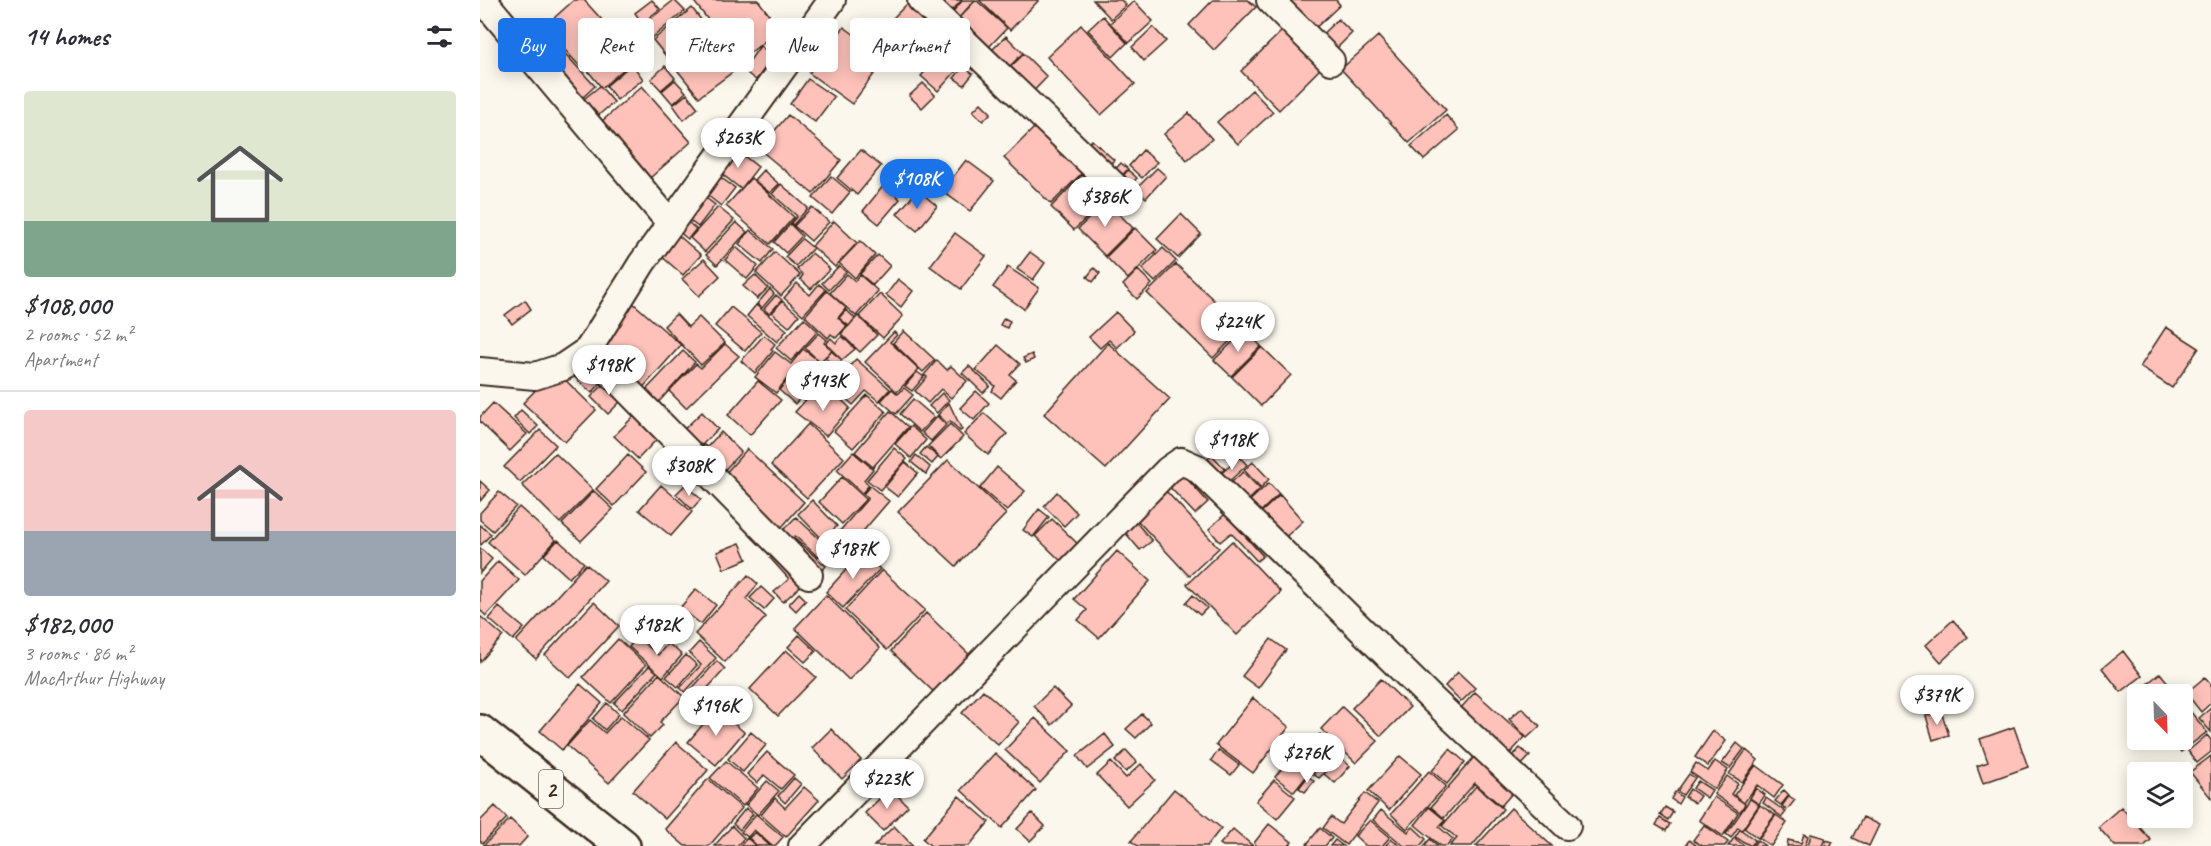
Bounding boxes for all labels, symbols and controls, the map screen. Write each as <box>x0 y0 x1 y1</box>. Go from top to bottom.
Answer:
chip: Buy <box>498 18 566 72</box>
chip: Rent <box>578 18 654 72</box>
chip: Filters <box>666 18 754 72</box>
chip: New <box>766 18 838 72</box>
chip: Apartment <box>850 18 970 72</box>
text: 14 homes <box>24 20 109 53</box>
icon: filters <box>423 20 456 53</box>
pin: $263K <box>696 118 780 169</box>
text: $263K <box>715 125 761 150</box>
icon: home <box>186 130 294 238</box>
pin: $108K <box>875 159 959 210</box>
text: $108K <box>894 166 940 191</box>
pin: $386K <box>1063 177 1147 228</box>
text: $386K <box>1082 184 1128 209</box>
text: $108,000 <box>24 289 111 322</box>
pin: $224K <box>1196 302 1280 353</box>
text: $224K <box>1215 309 1261 334</box>
text: 2 rooms · 52 m² <box>24 322 132 347</box>
pin: $198K <box>567 345 651 396</box>
text: Apartment <box>24 347 97 372</box>
text: $198K <box>586 352 632 377</box>
pin: $143K <box>781 361 865 412</box>
text: $143K <box>800 368 846 393</box>
pin: $118K <box>1190 420 1274 471</box>
text: $118K <box>1209 427 1255 452</box>
pin: $308K <box>647 446 731 497</box>
icon: home <box>186 449 294 557</box>
text: $308K <box>666 453 712 478</box>
pin: $187K <box>811 529 895 580</box>
text: $187K <box>830 536 876 561</box>
pin: $182K <box>615 605 699 656</box>
text: $182,000 <box>24 608 111 641</box>
text: $182K <box>634 612 680 637</box>
text: 3 rooms · 86 m² <box>24 641 132 666</box>
text: MacArthur Highway <box>24 666 164 691</box>
pin: $379K <box>1895 675 1979 726</box>
text: $379K <box>1914 682 1960 707</box>
north arrow <box>2127 684 2193 750</box>
map controls <box>2127 684 2193 828</box>
pin: $196K <box>674 686 758 737</box>
text: $196K <box>693 693 739 718</box>
pin: $276K <box>1265 733 1349 784</box>
text: $276K <box>1284 740 1330 765</box>
pin: $223K <box>845 759 929 810</box>
button: layers <box>2127 762 2193 828</box>
text: $223K <box>864 766 910 791</box>
road number: 2 <box>539 770 563 808</box>

